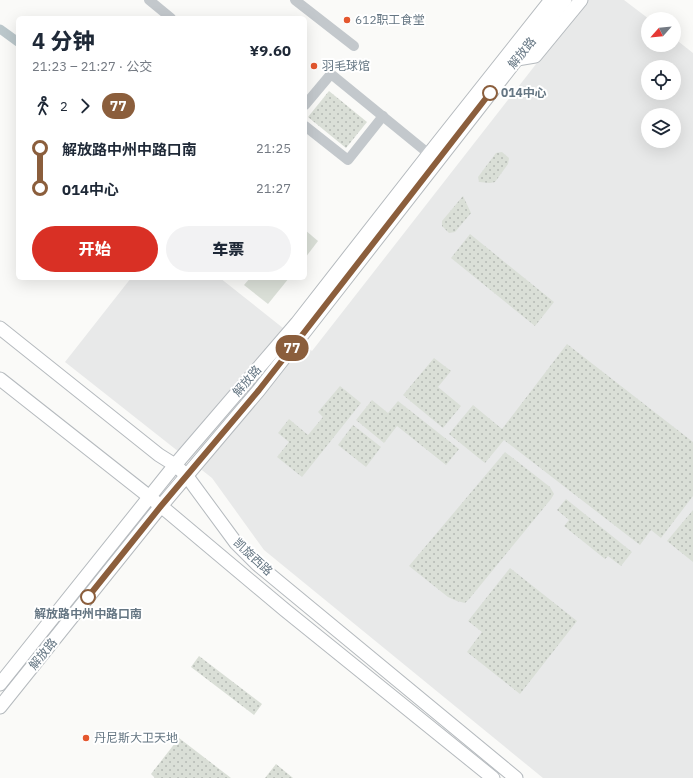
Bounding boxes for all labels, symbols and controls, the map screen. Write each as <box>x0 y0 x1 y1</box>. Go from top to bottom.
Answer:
place label: 612职工食堂 <box>355 12 425 27</box>
north arrow <box>641 12 681 52</box>
map controls <box>641 12 681 148</box>
marker: 612职工食堂 <box>342 15 352 25</box>
text: 4 分钟 <box>32 26 94 55</box>
street label: 解放路 <box>504 34 539 71</box>
text: ¥9.60 <box>250 41 291 60</box>
text: 21:23 – 21:27 · 公交 <box>32 58 152 75</box>
place label: 羽毛球馆 <box>322 58 370 73</box>
button: locate <box>641 60 681 100</box>
marker: 羽毛球馆 <box>309 61 319 71</box>
marker: 014中心 <box>482 85 498 101</box>
place label: 014中心 <box>501 85 547 100</box>
icon: walk <box>32 95 54 117</box>
icon: forward <box>74 95 96 117</box>
text: 77 <box>110 97 127 115</box>
text: 2 <box>60 98 68 115</box>
button: layers <box>641 108 681 148</box>
text: 解放路中州中路口南 <box>62 140 197 159</box>
text: 21:25 <box>256 140 291 157</box>
text: 014中心 <box>62 180 119 199</box>
text: 21:27 <box>256 180 291 197</box>
button: 开始 <box>32 226 158 272</box>
button: 车票 <box>166 226 291 272</box>
line badge: 77 <box>274 335 310 361</box>
text: 77 <box>284 339 300 357</box>
street label: 解放路 <box>229 362 264 399</box>
street label: 凯旋西路 <box>231 535 276 578</box>
marker: 解放路中州中路口南 <box>80 589 96 605</box>
place label: 解放路中州中路口南 <box>34 606 142 621</box>
street label: 解放路 <box>25 635 60 672</box>
place label: 丹尼斯大卫天地 <box>94 730 178 745</box>
marker: 丹尼斯大卫天地 <box>81 733 91 743</box>

